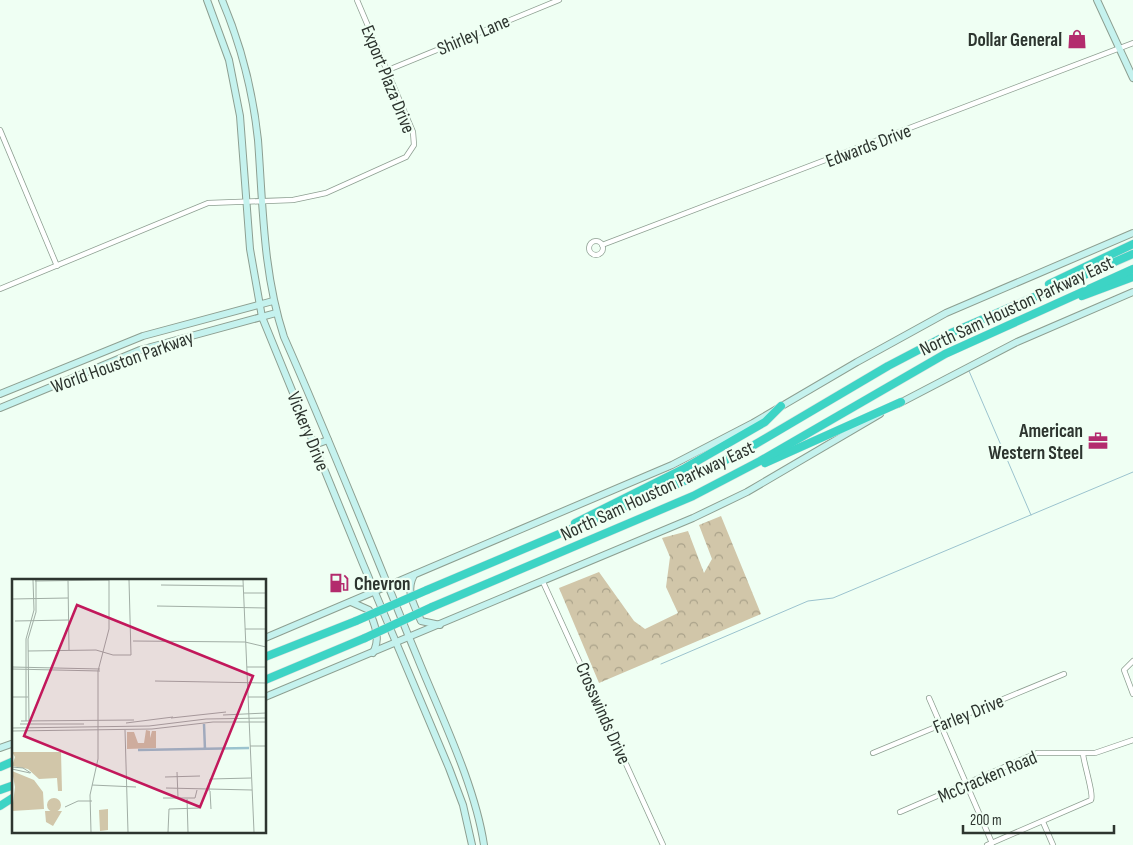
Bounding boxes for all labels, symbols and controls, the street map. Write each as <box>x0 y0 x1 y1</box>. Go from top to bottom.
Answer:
street label: Shirley Lane <box>434 10 513 61</box>
street label: Export Plaza Drive <box>356 22 420 137</box>
shop icon: Dollar General <box>1066 28 1088 50</box>
place label: Dollar General <box>968 29 1062 52</box>
street label: Edwards Drive <box>823 120 914 173</box>
street label: North Sam Houston Parkway East <box>916 251 1117 361</box>
street label: World Houston Parkway <box>48 326 197 399</box>
street label: Vickery Drive <box>281 389 334 475</box>
place label: American Western Steel <box>988 420 1083 465</box>
office icon: American Western Steel <box>1087 430 1109 452</box>
street label: North Sam Houston Parkway East <box>557 436 758 546</box>
fuel station icon: Chevron <box>328 572 350 594</box>
place label: Chevron <box>354 573 411 596</box>
inset map <box>12 579 266 832</box>
street label: Crosswinds Drive <box>570 659 635 768</box>
street label: Farley Drive <box>930 690 1007 739</box>
street label: McCracken Road <box>935 746 1041 809</box>
scale bar <box>963 802 1114 834</box>
text: 200 m <box>970 811 1002 830</box>

